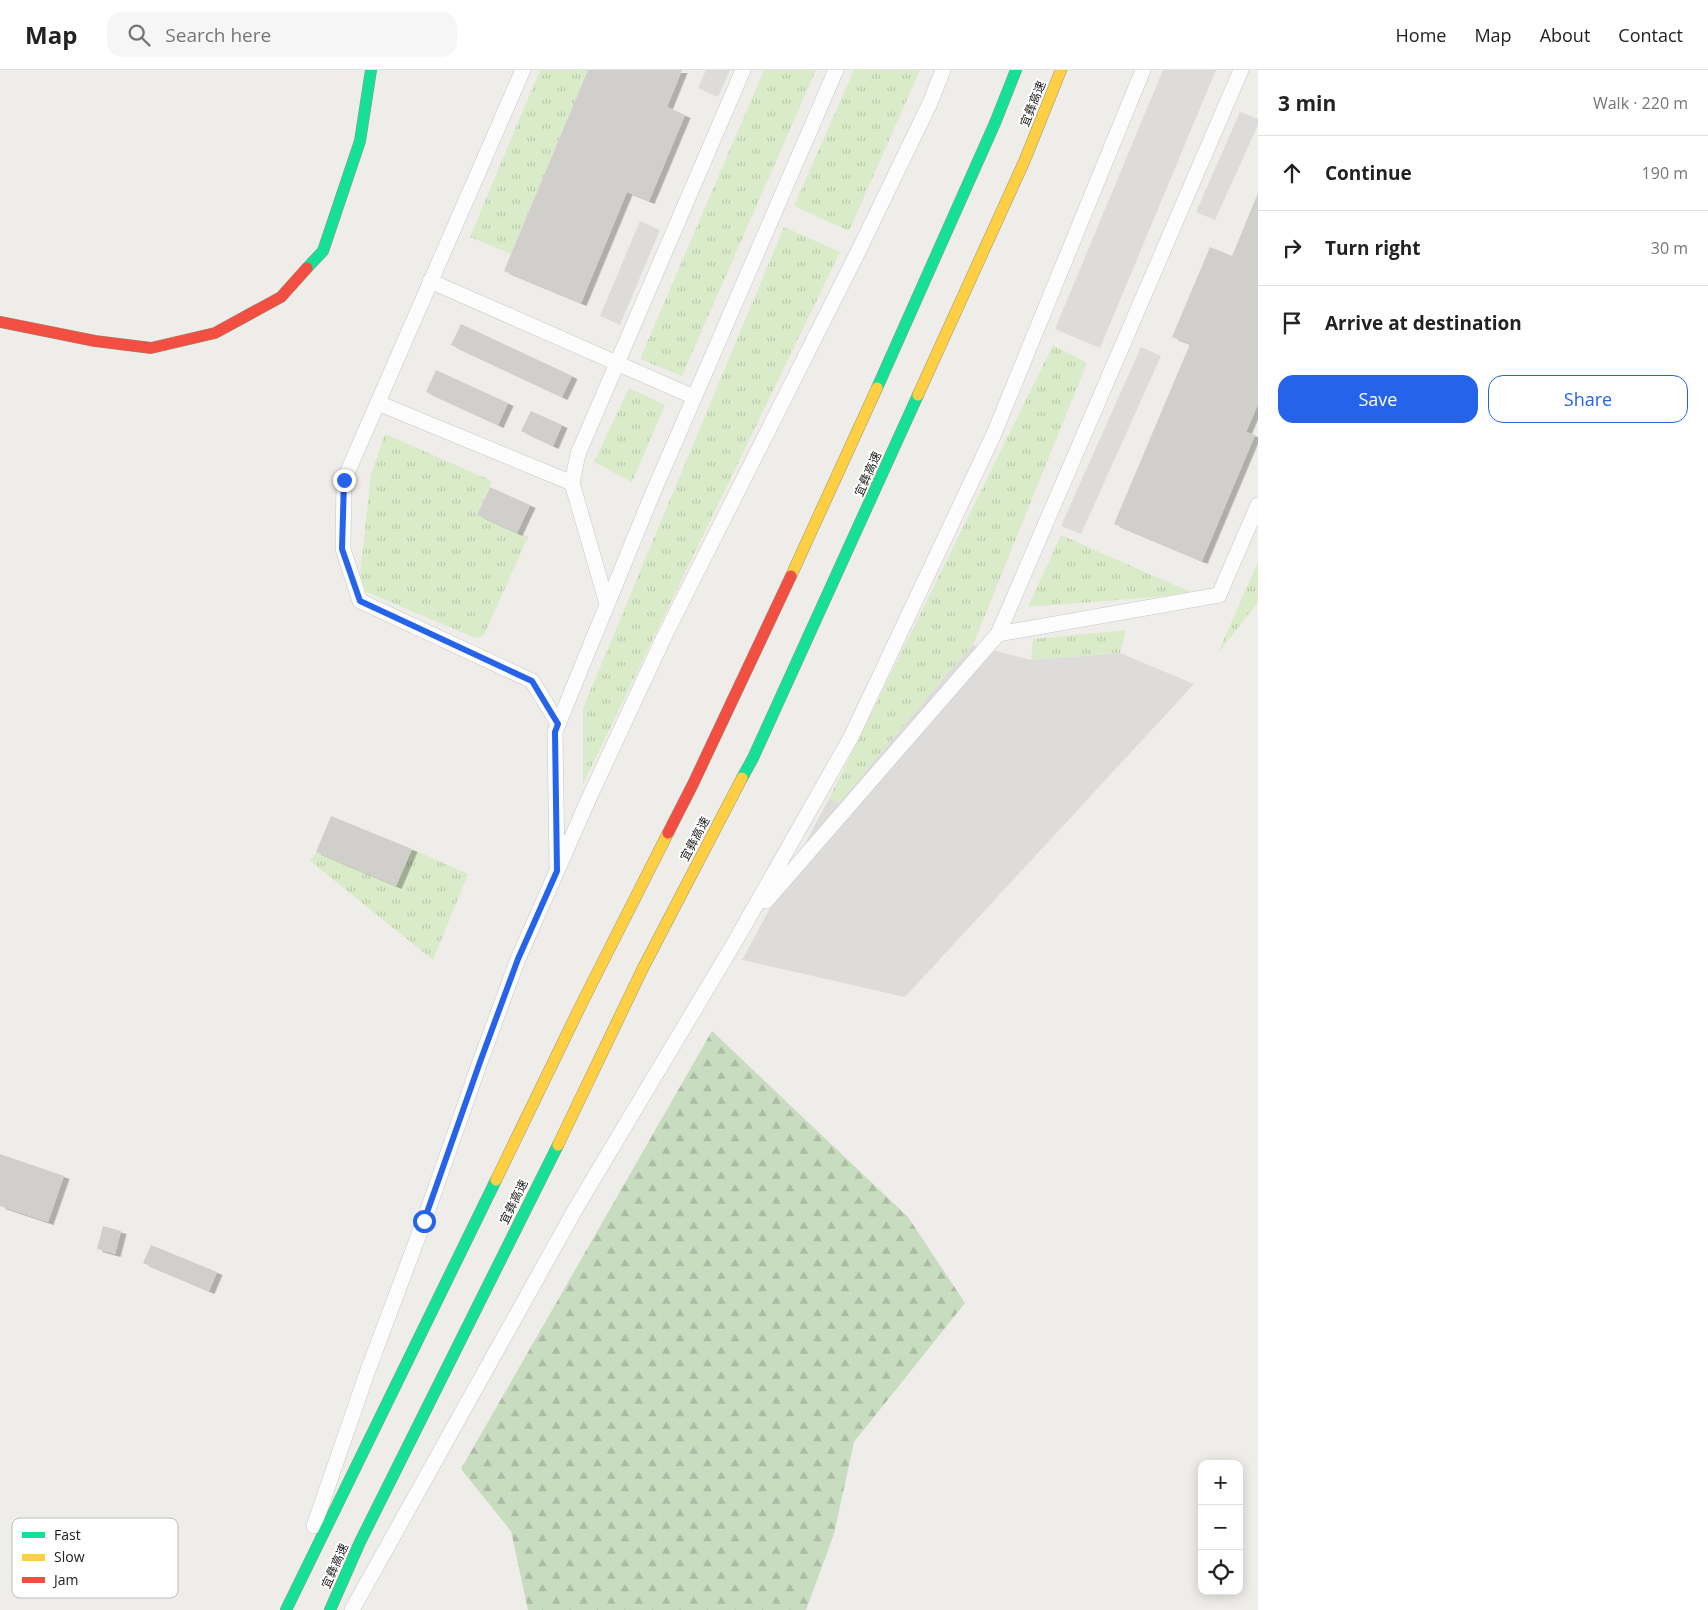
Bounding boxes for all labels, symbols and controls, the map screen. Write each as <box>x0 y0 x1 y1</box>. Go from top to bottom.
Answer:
search box <box>107 12 457 57</box>
text: Map <box>25 18 77 51</box>
icon: search <box>125 21 153 49</box>
text: Search here <box>165 22 271 48</box>
text: Home <box>1396 23 1446 47</box>
text: Map <box>1474 23 1512 47</box>
text: About <box>1540 23 1590 47</box>
text: Contact <box>1618 23 1683 47</box>
street label: 宜彝高速 <box>1016 78 1049 129</box>
text: 3 min <box>1278 89 1336 117</box>
text: Walk · 220 m <box>1593 92 1688 114</box>
icon: ahead <box>1278 159 1306 187</box>
text: Continue <box>1325 160 1412 186</box>
text: 190 m <box>1642 162 1688 184</box>
icon: right <box>1278 234 1306 262</box>
text: Turn right <box>1325 235 1420 261</box>
text: 30 m <box>1651 237 1688 259</box>
icon: arrive <box>1278 309 1306 337</box>
text: Arrive at destination <box>1325 310 1522 336</box>
button: Save <box>1278 375 1478 423</box>
button: Share <box>1488 375 1688 423</box>
street label: 宜彝高速 <box>850 448 885 499</box>
route end <box>333 469 356 492</box>
street label: 宜彝高速 <box>676 814 713 864</box>
street label: 宜彝高速 <box>495 1176 532 1227</box>
route start <box>413 1210 436 1233</box>
map controls <box>1198 1460 1243 1595</box>
button: + <box>1198 1460 1243 1505</box>
button: − <box>1198 1505 1243 1550</box>
legend <box>12 1518 178 1598</box>
text: Fast <box>54 1525 81 1544</box>
street label: 宜彝高速 <box>317 1540 352 1591</box>
text: Slow <box>54 1547 85 1566</box>
button: locate <box>1198 1550 1243 1595</box>
text: Jam <box>52 1570 79 1589</box>

